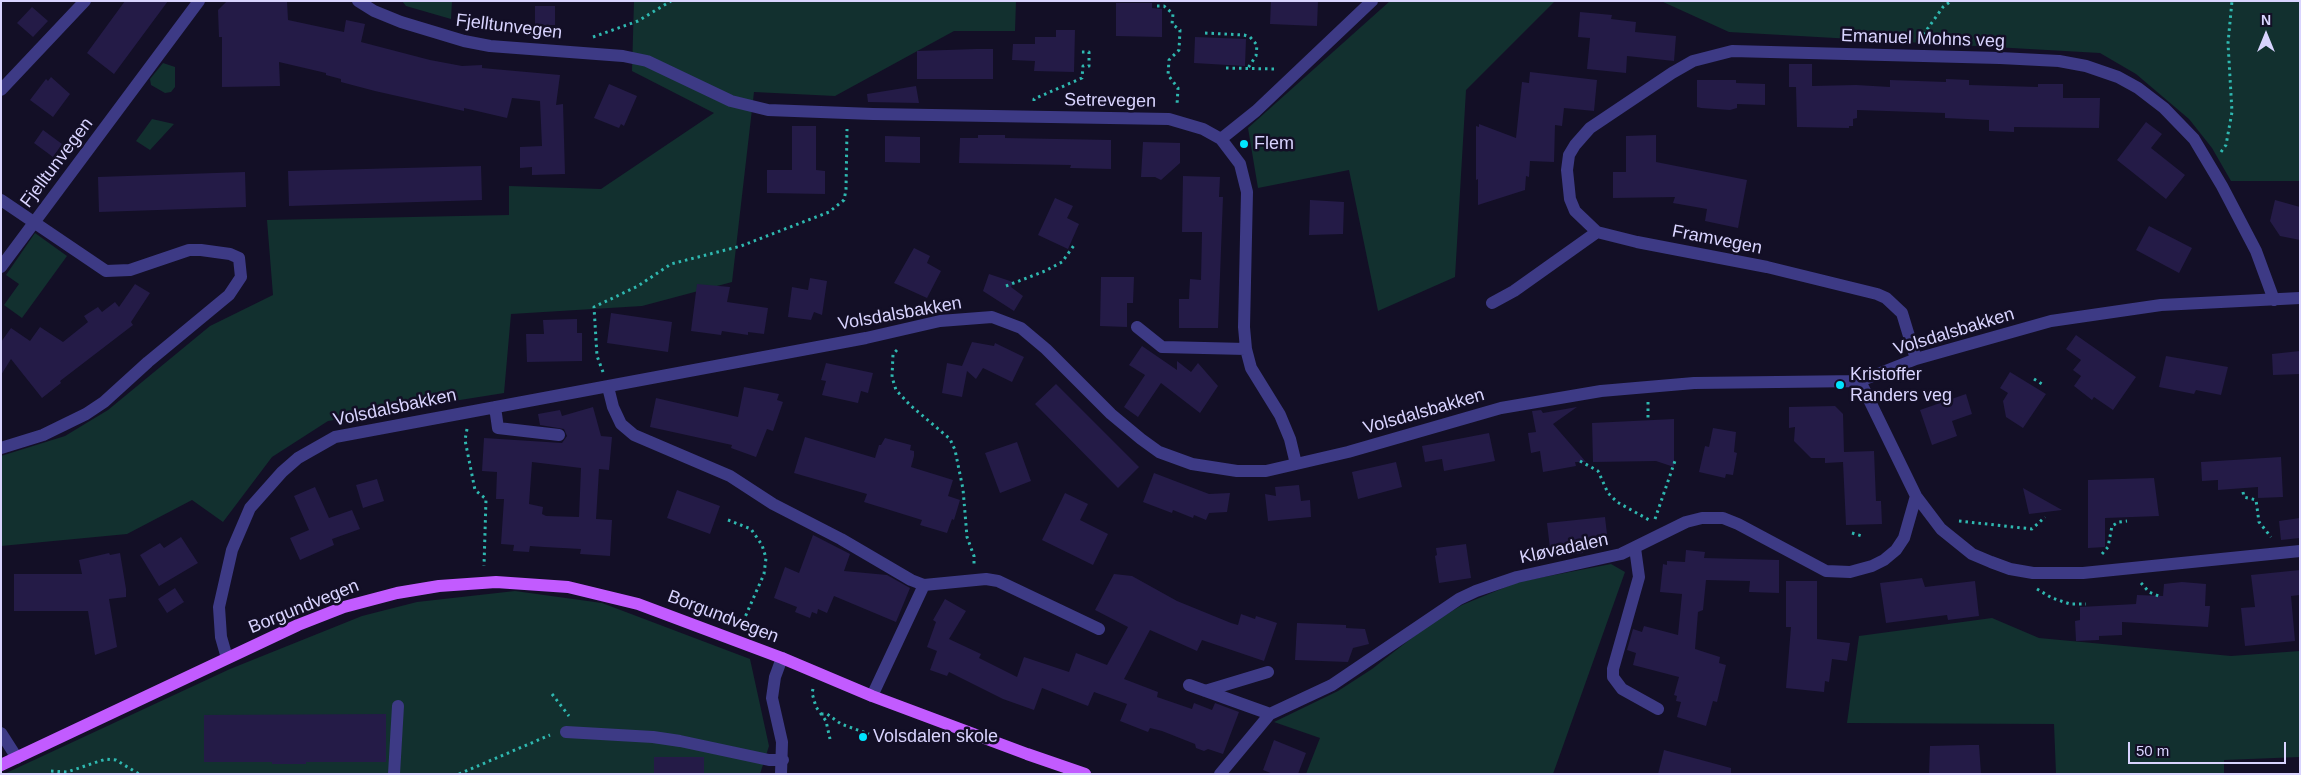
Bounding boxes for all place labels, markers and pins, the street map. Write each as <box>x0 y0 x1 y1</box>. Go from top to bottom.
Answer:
place label: Flem <box>1254 133 1294 155</box>
marker: Flem <box>1238 138 1250 150</box>
place label: Kristoffer Randers veg <box>1850 364 1952 406</box>
marker: Kristoffer Randers veg <box>1834 379 1846 391</box>
place label: Volsdalen skole <box>873 726 998 748</box>
marker: Volsdalen skole <box>857 731 869 743</box>

